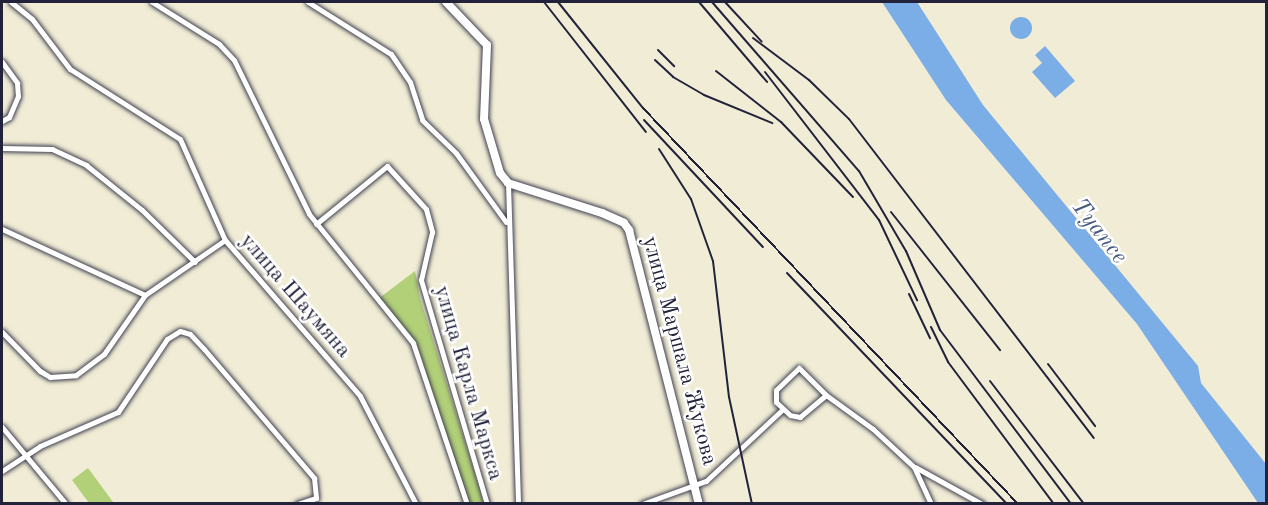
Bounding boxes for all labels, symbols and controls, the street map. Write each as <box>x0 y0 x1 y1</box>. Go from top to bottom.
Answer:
water label: Туапсе <box>1063 193 1133 271</box>
street label: улица Шаумяна <box>234 228 356 364</box>
street label: улица Маршала Жукова <box>636 234 722 468</box>
street label: улица Карла Маркса <box>428 283 508 483</box>

